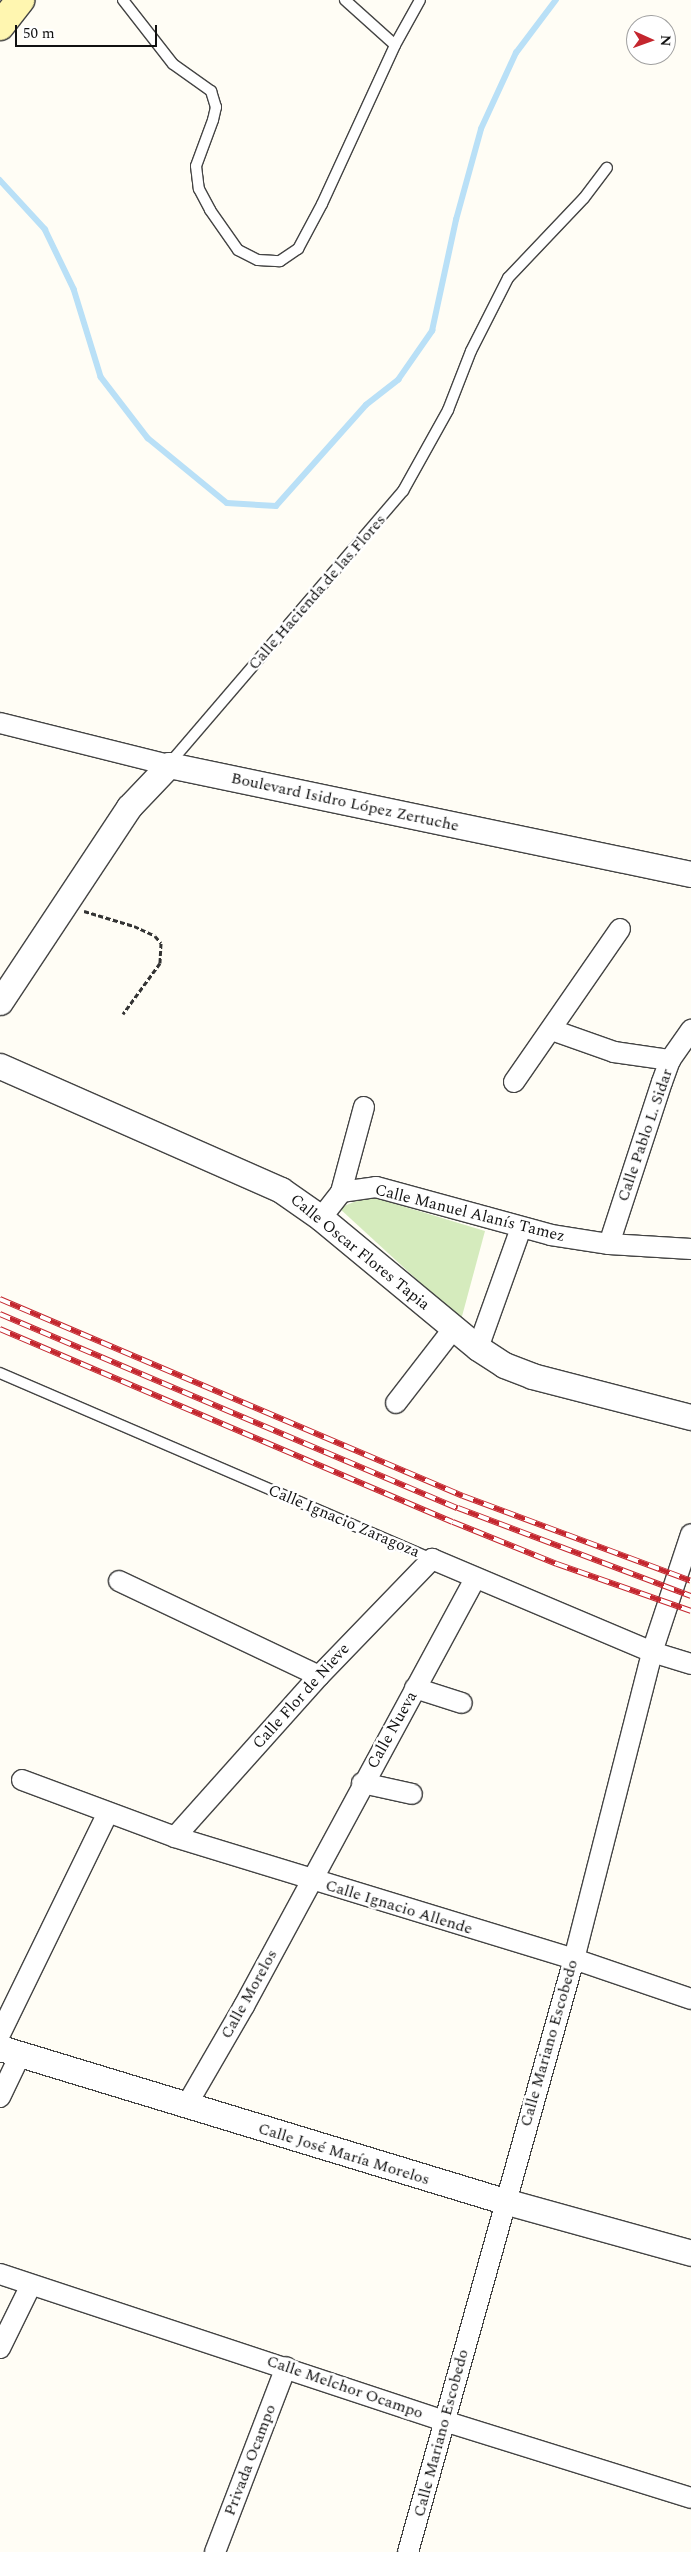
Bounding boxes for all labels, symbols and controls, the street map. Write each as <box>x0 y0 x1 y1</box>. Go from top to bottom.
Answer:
scale bar <box>18 15 160 47</box>
north arrow <box>626 15 676 65</box>
text: 50 m <box>23 22 55 45</box>
text: N <box>655 34 676 47</box>
street label: Calle Hacienda de las Flores <box>244 510 390 674</box>
street label: Boulevard Isidro López Zertuche <box>229 768 461 836</box>
street label: Calle Pablo L. Sidar <box>613 1066 677 1204</box>
street label: Calle Manuel Alanís Tamez <box>373 1180 567 1246</box>
street label: Calle Oscar Flores Tapia <box>286 1190 434 1314</box>
street label: Calle Ignacio Zaragoza <box>265 1480 423 1562</box>
street label: Calle Flor de Nieve <box>249 1639 353 1753</box>
street label: Calle Nueva <box>363 1688 421 1772</box>
street label: Calle Ignacio Allende <box>323 1875 475 1939</box>
street label: Calle Morelos <box>217 1946 281 2042</box>
street label: Calle Mariano Escobedo <box>516 1957 582 2129</box>
street label: Calle José María Morelos <box>256 2119 432 2189</box>
street label: Calle Mariano Escobedo <box>409 2347 473 2519</box>
street label: Calle Melchor Ocampo <box>264 2351 426 2423</box>
street label: Privada Ocampo <box>220 2402 280 2518</box>

